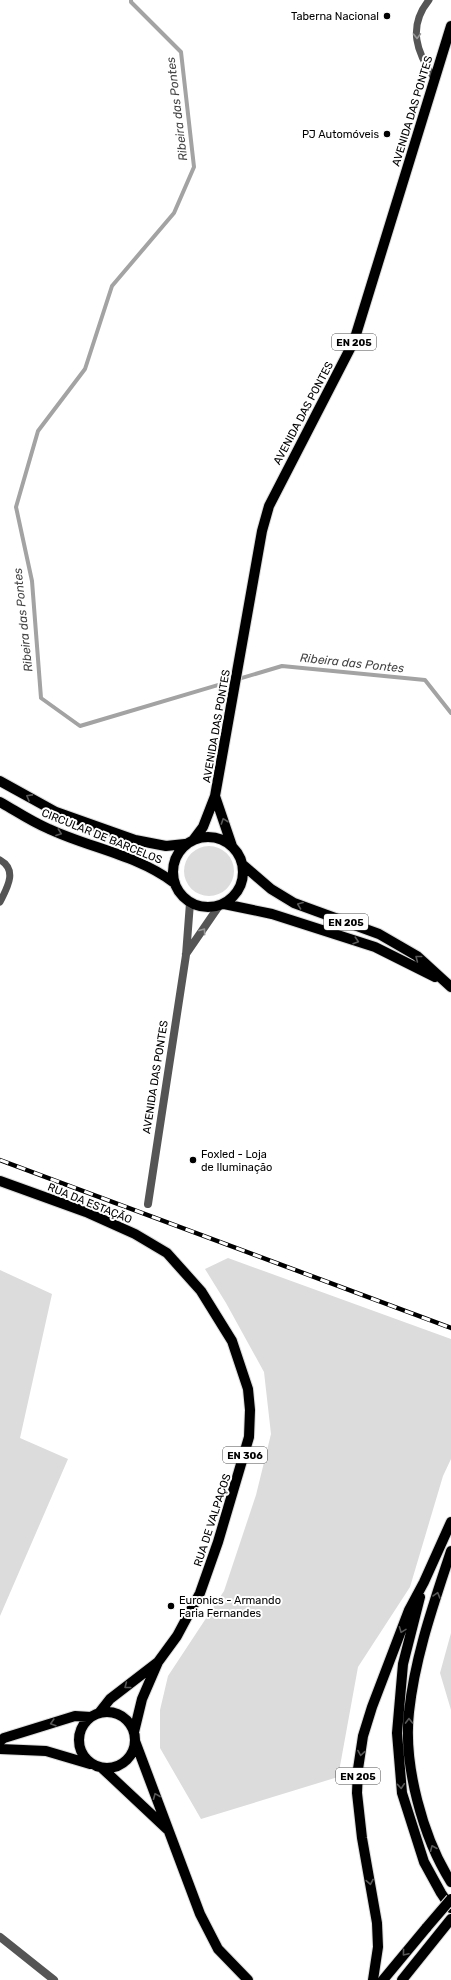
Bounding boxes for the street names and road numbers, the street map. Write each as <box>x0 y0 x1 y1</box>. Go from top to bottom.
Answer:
street label: AVENIDA DAS PONTES <box>389 54 436 168</box>
road number: EN 205 <box>332 334 376 350</box>
street label: AVENIDA DAS PONTES <box>271 359 336 467</box>
street label: AVENIDA DAS PONTES <box>200 668 233 784</box>
street label: CIRCULAR DE BARCELOS <box>40 806 164 867</box>
road number: EN 205 <box>324 914 368 930</box>
street label: AVENIDA DAS PONTES <box>140 1019 171 1135</box>
street label: RUA DA ESTAÇÃO <box>46 1181 134 1226</box>
road number: EN 306 <box>223 1447 267 1463</box>
street label: RUA DE VALPAÇOS <box>191 1472 234 1568</box>
road number: EN 205 <box>336 1768 380 1784</box>

